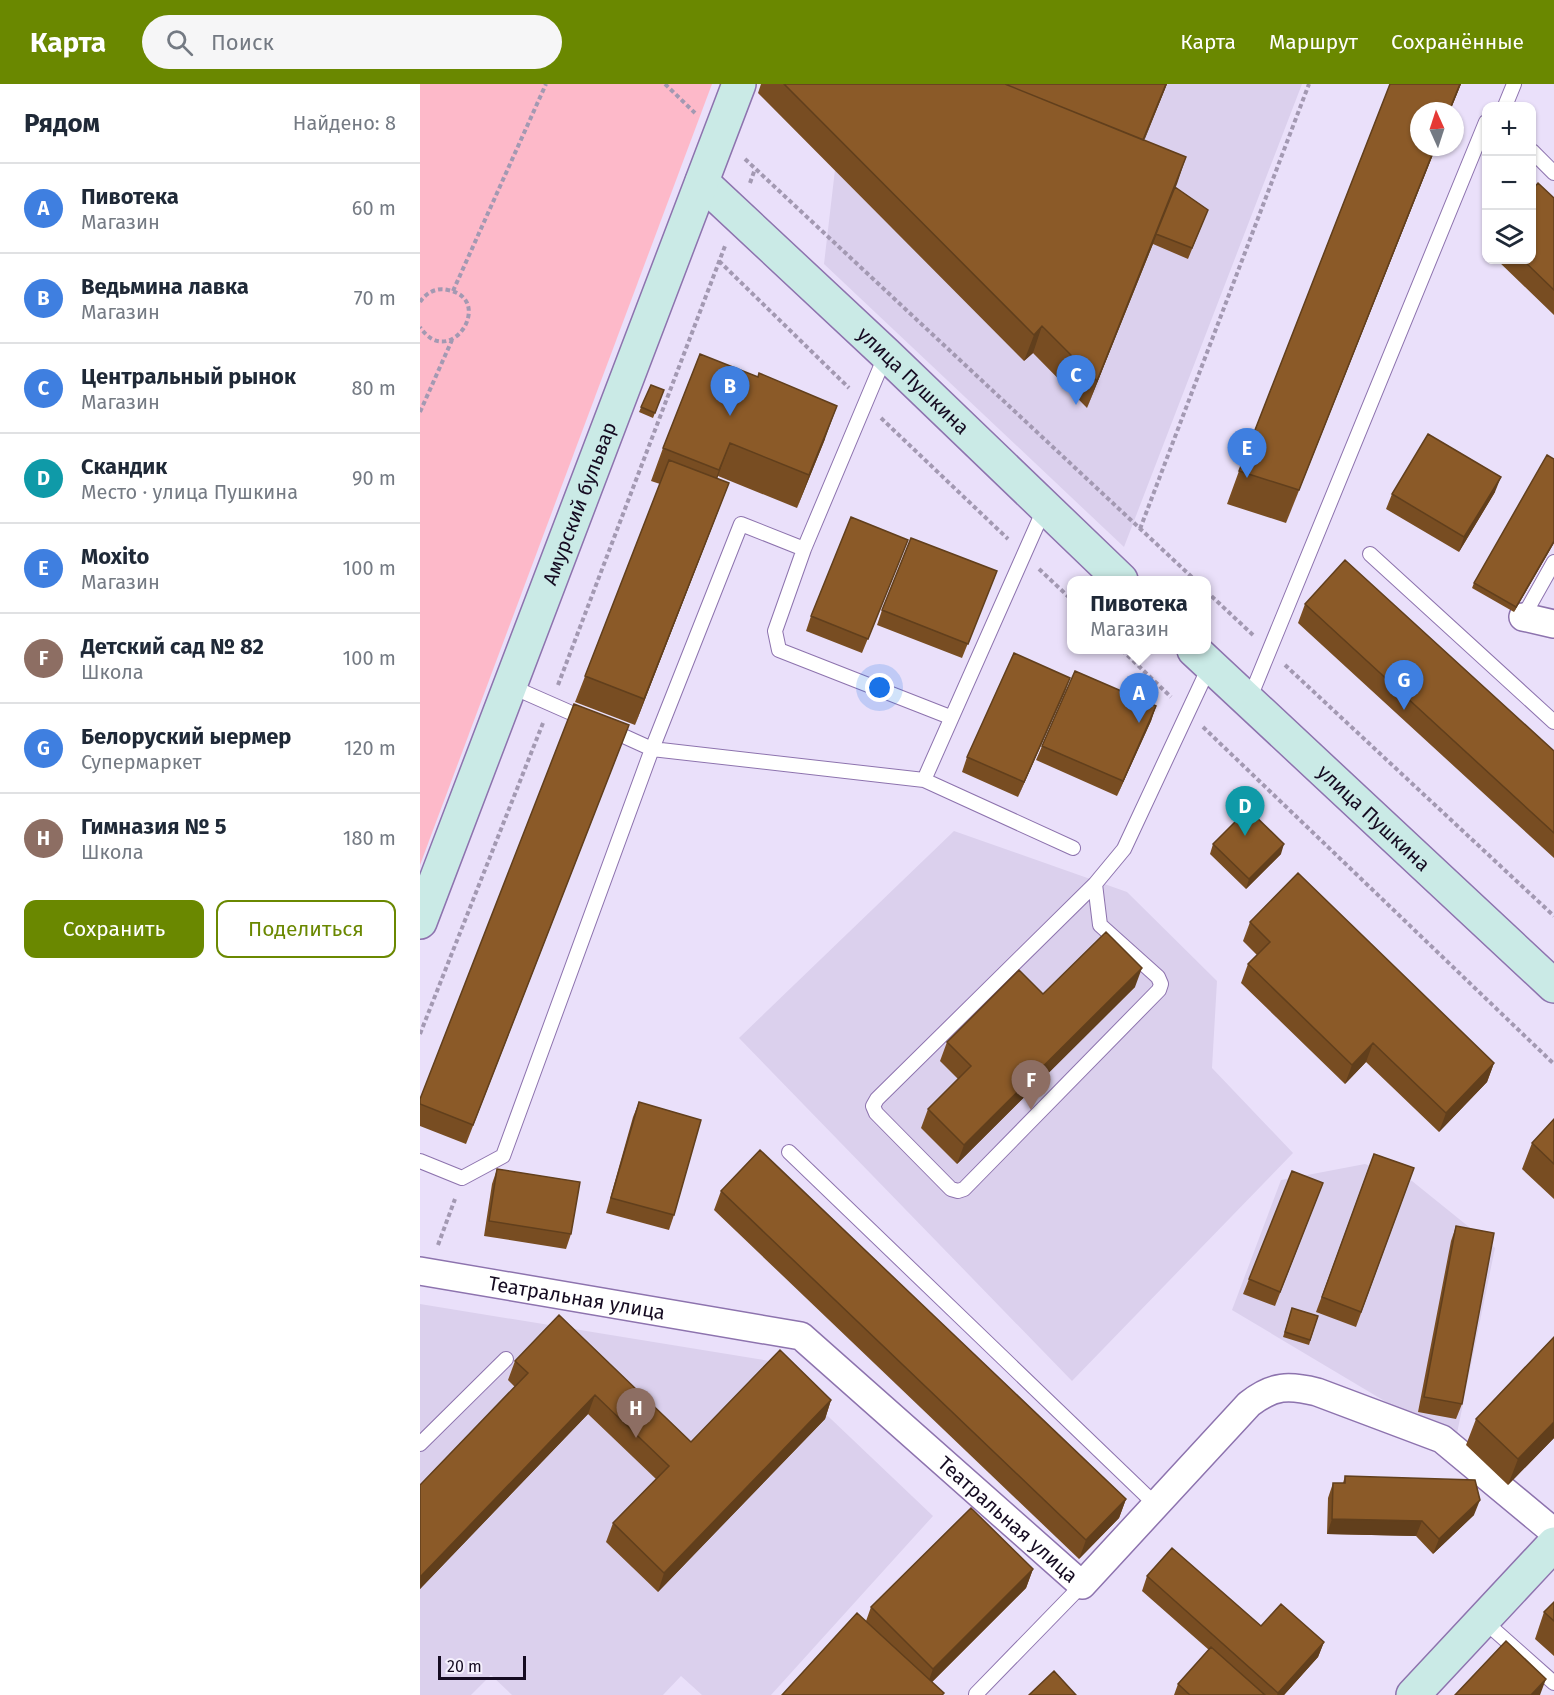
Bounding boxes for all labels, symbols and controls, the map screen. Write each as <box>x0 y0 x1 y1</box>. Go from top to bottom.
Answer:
search box <box>142 15 562 69</box>
text: Карта <box>30 26 106 59</box>
icon: search <box>163 26 196 59</box>
text: Поиск <box>211 29 274 56</box>
text: Карта <box>1180 29 1236 55</box>
text: Маршрут <box>1269 29 1358 55</box>
text: Сохранённые <box>1391 29 1524 55</box>
north arrow <box>1410 102 1464 156</box>
map controls <box>1482 102 1536 264</box>
button: + <box>1482 102 1536 156</box>
text: Рядом <box>24 108 100 139</box>
text: Найдено: 8 <box>293 111 396 135</box>
button: − <box>1482 156 1536 210</box>
text: Пивотека <box>81 183 179 210</box>
text: A <box>38 196 49 220</box>
text: 60 m <box>352 196 396 220</box>
text: Магазин <box>81 210 160 234</box>
button: layers <box>1482 210 1536 264</box>
text: Ведьмина лавка <box>81 273 249 300</box>
text: B <box>37 286 50 310</box>
text: 70 m <box>354 286 396 310</box>
text: Магазин <box>81 300 160 324</box>
street label: улица Пушкина <box>853 322 974 440</box>
pin: C <box>1056 356 1096 405</box>
text: Центральный рынок <box>81 363 296 390</box>
pin: B <box>710 366 750 416</box>
text: C <box>38 376 49 400</box>
text: 80 m <box>351 376 396 400</box>
text: Магазин <box>81 390 160 414</box>
street label: Амурский бульвар <box>537 418 621 588</box>
pin: E <box>1228 428 1266 478</box>
text: Скандик <box>81 453 167 480</box>
text: D <box>37 466 50 490</box>
text: 90 m <box>352 466 396 490</box>
text: Место · улица Пушкина <box>81 480 298 504</box>
text: Moxito <box>81 543 149 570</box>
text: E <box>38 556 49 580</box>
text: 100 m <box>343 556 396 580</box>
text: Магазин <box>81 570 160 594</box>
popup <box>1067 576 1211 654</box>
text: Пивотека <box>1090 590 1188 617</box>
text: Магазин <box>1090 617 1169 641</box>
text: Детский сад № 82 <box>81 633 264 660</box>
text: F <box>39 646 48 670</box>
text: 100 m <box>343 646 396 670</box>
text: Школа <box>81 660 144 684</box>
pin: G <box>1384 660 1424 710</box>
your location <box>865 673 894 702</box>
pin: A <box>1120 674 1158 723</box>
text: Белоруский ыермер <box>81 723 292 750</box>
text: G <box>37 736 50 760</box>
text: 120 m <box>344 736 396 760</box>
text: Супермаркет <box>81 750 201 774</box>
street label: улица Пушкина <box>1312 759 1435 876</box>
pin: D <box>1226 786 1264 836</box>
text: Гимназия № 5 <box>81 813 227 840</box>
text: H <box>37 826 50 850</box>
text: 180 m <box>343 826 396 850</box>
text: Школа <box>81 840 144 864</box>
button: Сохранить <box>24 900 204 958</box>
button: Поделиться <box>216 900 396 958</box>
pin: F <box>1012 1060 1050 1110</box>
street label: Театральная улица <box>487 1271 667 1325</box>
pin: H <box>616 1388 656 1438</box>
street label: Театральная улица <box>933 1451 1083 1588</box>
scale bar <box>438 1653 526 1680</box>
text: 20 m <box>447 1657 482 1676</box>

